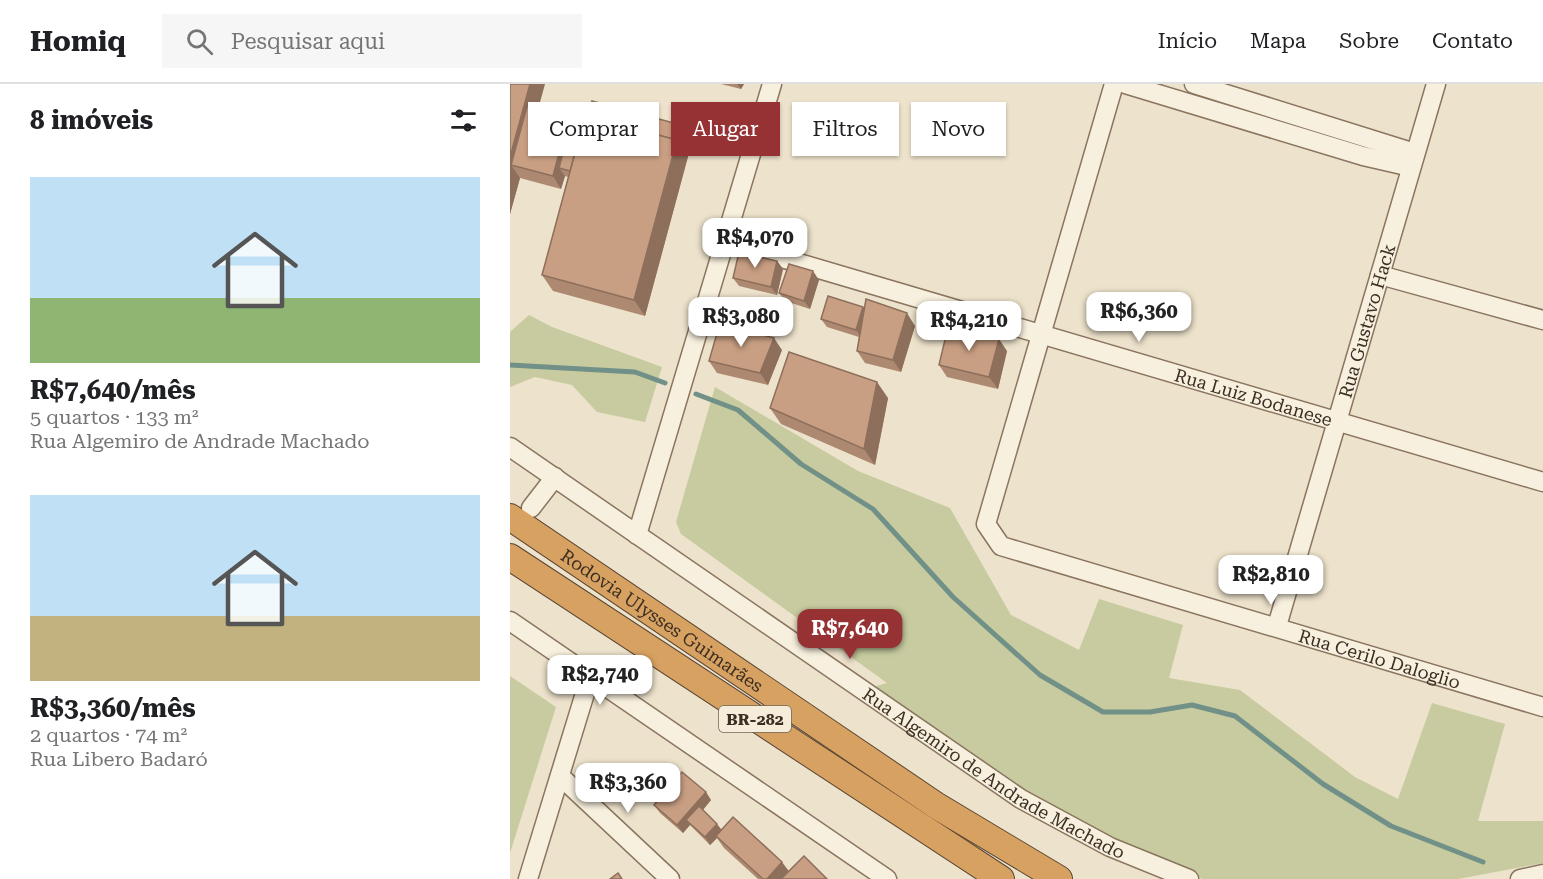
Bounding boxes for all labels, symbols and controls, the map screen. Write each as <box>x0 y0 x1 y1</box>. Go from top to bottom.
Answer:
search box <box>162 14 582 68</box>
text: Homiq <box>30 25 126 58</box>
icon: search <box>183 25 216 58</box>
text: Pesquisar aqui <box>231 29 385 54</box>
text: Início <box>1158 29 1217 53</box>
text: Mapa <box>1250 29 1306 53</box>
text: Sobre <box>1339 29 1399 53</box>
text: Contato <box>1432 29 1513 53</box>
chip: Comprar <box>528 102 659 156</box>
chip: Alugar <box>671 102 780 156</box>
chip: Filtros <box>792 102 899 156</box>
chip: Novo <box>911 102 1006 156</box>
icon: filters <box>447 104 480 137</box>
text: 8 imóveis <box>30 105 153 135</box>
icon: home <box>201 216 309 324</box>
pin: R$4,070 <box>700 218 810 269</box>
text: R$4,070 <box>716 225 794 249</box>
street label: Rua Gustavo Hack <box>1334 241 1399 400</box>
pin: R$6,360 <box>1084 292 1194 343</box>
pin: R$3,080 <box>686 297 796 348</box>
text: R$6,360 <box>1100 299 1178 323</box>
pin: R$4,210 <box>914 301 1024 352</box>
text: R$3,080 <box>702 304 780 328</box>
text: R$4,210 <box>930 308 1008 332</box>
street label: Rua Luiz Bodanese <box>1172 364 1335 430</box>
text: R$7,640/mês <box>30 375 196 405</box>
text: 5 quartos · 133 m² <box>30 405 198 429</box>
text: Rua Algemiro de Andrade Machado <box>30 429 370 453</box>
icon: home <box>201 534 309 642</box>
street label: Rodovia Ulysses Guimarães <box>557 544 767 696</box>
pin: R$2,810 <box>1216 555 1326 606</box>
text: R$2,810 <box>1232 562 1310 586</box>
pin: R$7,640 <box>795 609 905 660</box>
text: R$7,640 <box>811 616 889 640</box>
street label: Rua Cerilo Daloglio <box>1296 625 1463 692</box>
pin: R$2,740 <box>545 655 655 706</box>
text: R$2,740 <box>561 662 639 686</box>
street label: Rua Algemiro de Andrade Machado <box>859 683 1128 862</box>
text: R$3,360/mês <box>30 693 196 723</box>
road number: BR-282 <box>719 706 791 732</box>
text: 2 quartos · 74 m² <box>30 723 187 747</box>
text: Rua Libero Badaró <box>30 747 208 771</box>
pin: R$3,360 <box>573 763 683 814</box>
text: R$3,360 <box>589 770 667 794</box>

